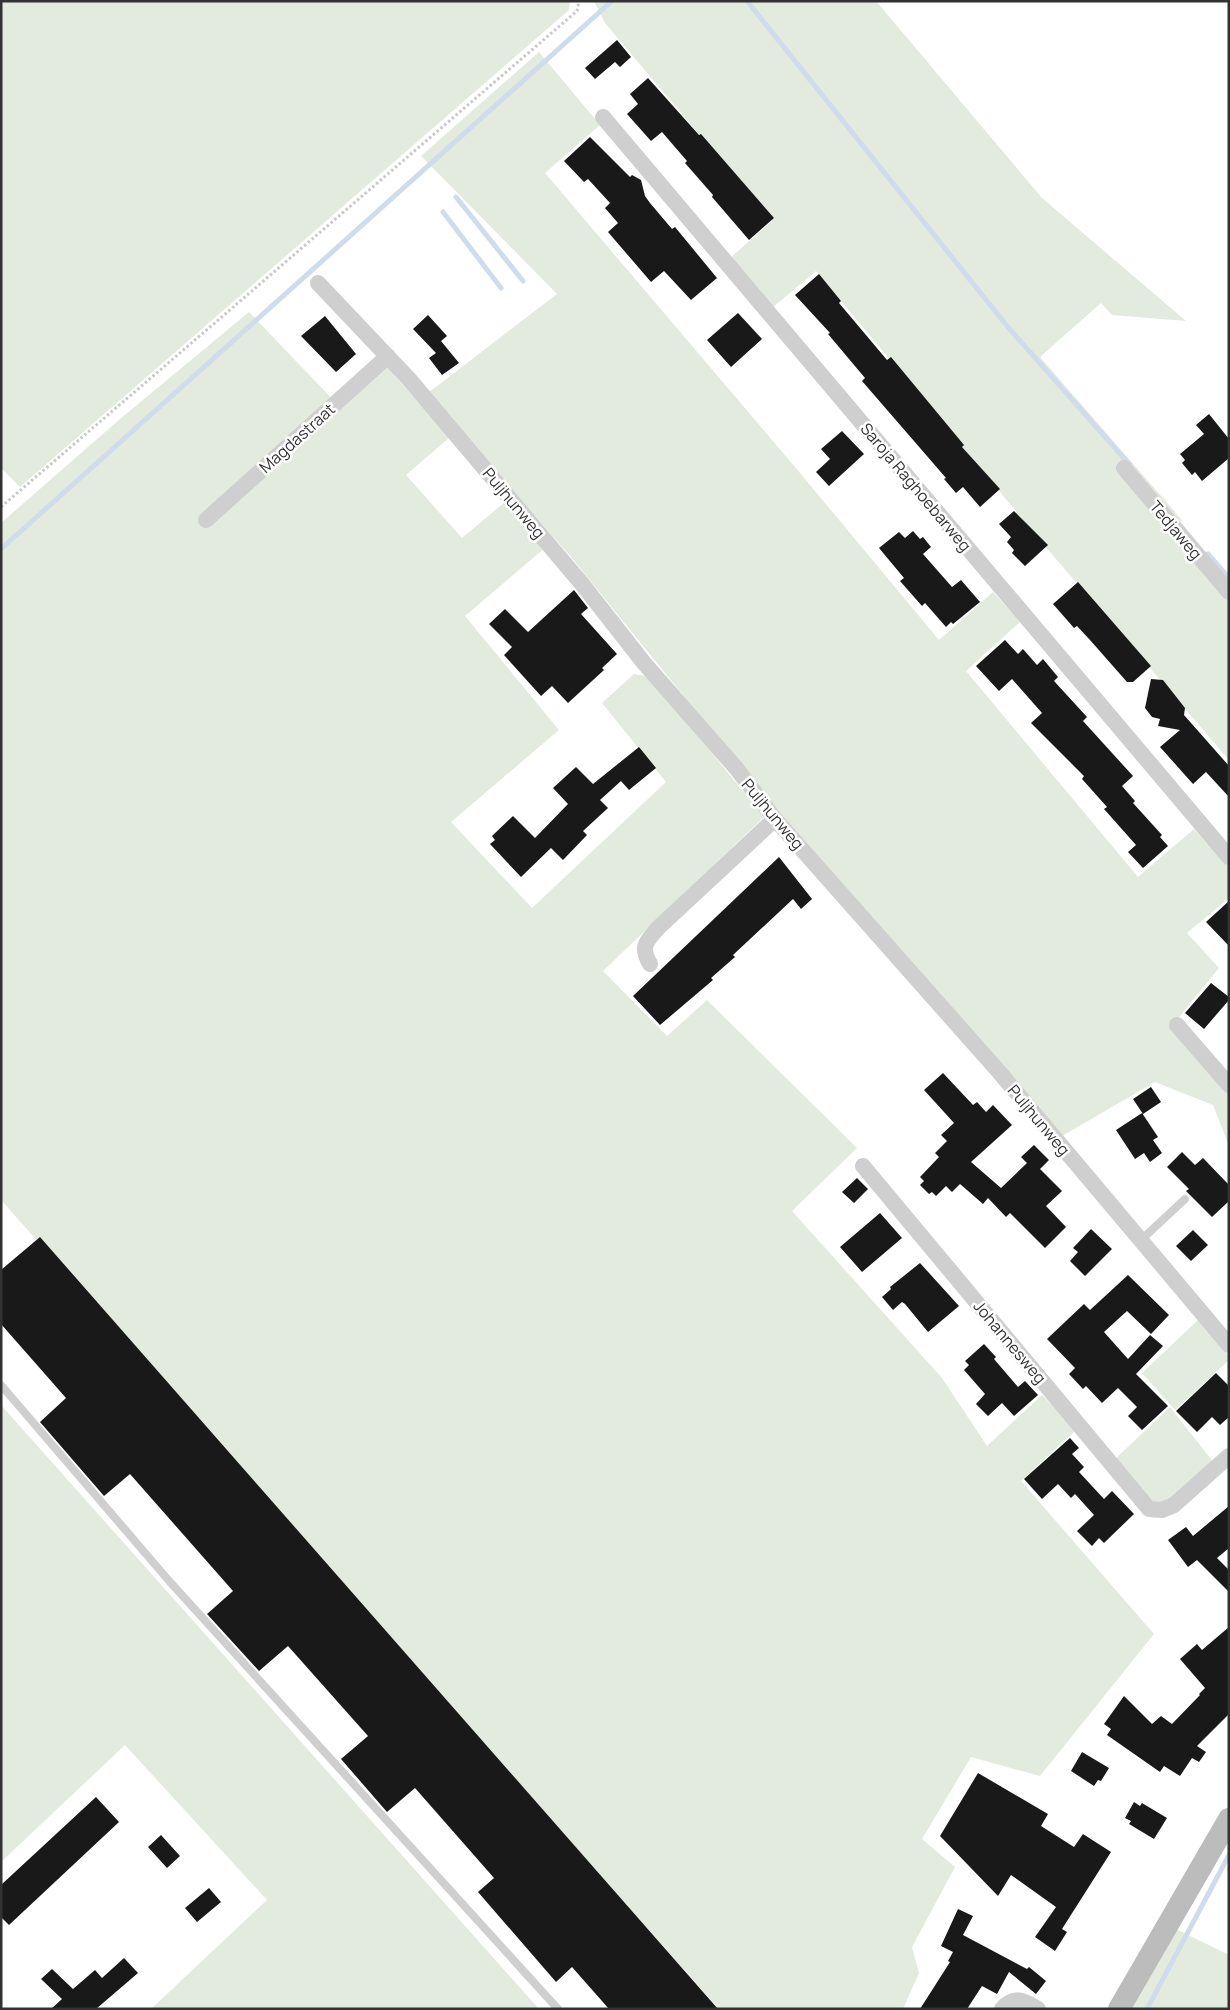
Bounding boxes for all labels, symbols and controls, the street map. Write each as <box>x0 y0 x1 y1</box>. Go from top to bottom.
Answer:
street label: Magdastraat <box>254 398 340 478</box>
street label: Saroja Raghoebarweg <box>856 418 976 556</box>
street label: Puljhunweg <box>478 463 550 543</box>
street label: Tedjaweg <box>1145 496 1207 564</box>
street label: Puljhunweg <box>737 774 809 854</box>
street label: Puljhunweg <box>1003 1080 1075 1160</box>
street label: Johannesweg <box>969 1296 1051 1388</box>

